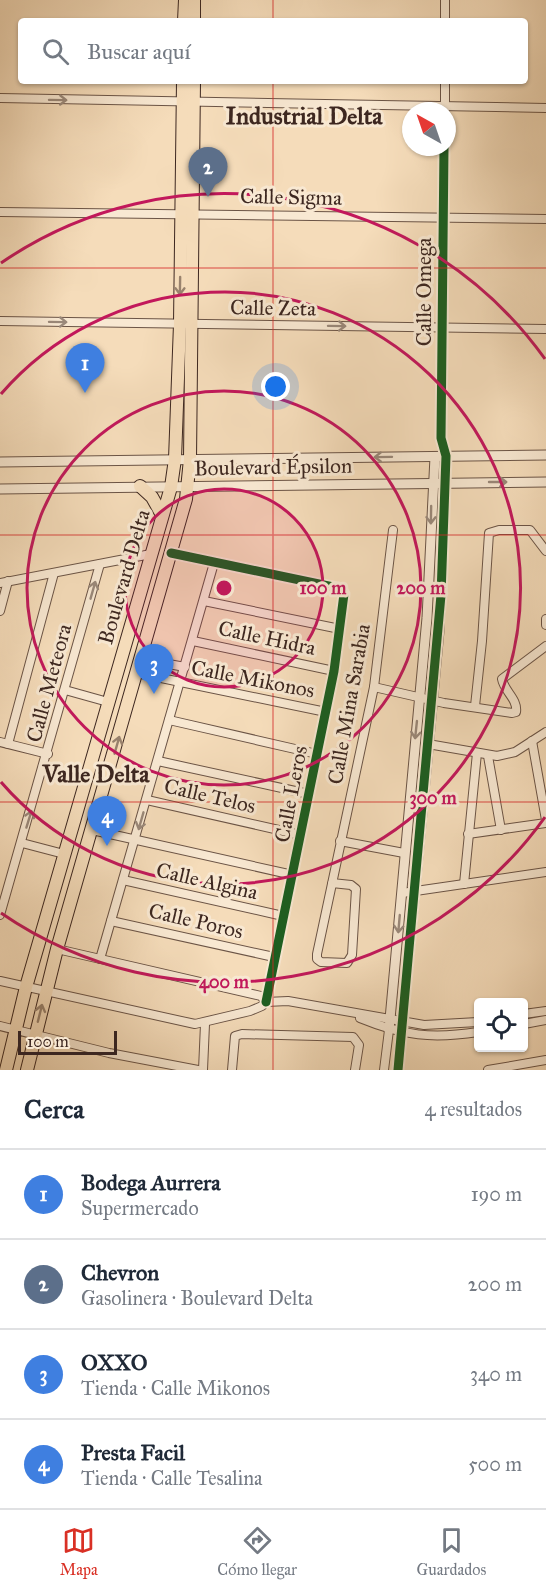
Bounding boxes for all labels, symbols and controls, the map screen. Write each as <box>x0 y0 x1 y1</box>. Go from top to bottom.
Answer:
search box <box>18 18 528 84</box>
icon: search <box>39 35 72 68</box>
text: Buscar aquí <box>87 38 190 65</box>
one-way arrow <box>48 94 68 106</box>
district label: Industrial Delta <box>226 101 383 131</box>
north arrow <box>402 102 456 156</box>
pin: 2 <box>188 148 228 197</box>
street label: Calle Sigma <box>240 183 342 211</box>
street label: Calle Omega <box>411 238 437 346</box>
one-way arrow <box>174 276 186 296</box>
street label: Calle Zeta <box>230 294 316 322</box>
one-way arrow <box>48 316 68 328</box>
one-way arrow <box>327 320 347 332</box>
pin: 1 <box>66 344 104 393</box>
your location <box>261 372 290 401</box>
street label: Boulevard Épsilon <box>194 452 352 481</box>
one-way arrow <box>373 452 393 463</box>
one-way arrow <box>487 476 507 488</box>
one-way arrow <box>425 504 437 524</box>
street label: Boulevard Delta <box>92 506 156 647</box>
text: 100 m <box>300 577 347 599</box>
text: 200 m <box>397 577 446 599</box>
centre of rings <box>214 578 234 598</box>
one-way arrow <box>88 581 99 600</box>
street label: Calle Hidra <box>216 615 318 661</box>
street label: Calle Meteora <box>21 621 77 745</box>
street label: Calle Mina Sarabia <box>322 622 376 786</box>
pin: 3 <box>134 644 174 694</box>
street label: Calle Mikonos <box>189 654 317 704</box>
one-way arrow <box>410 720 421 740</box>
one-way arrow <box>111 736 123 755</box>
street label: Calle Leros <box>269 743 313 845</box>
district label: Valle Delta <box>41 759 150 789</box>
street label: Calle Telos <box>162 773 258 819</box>
text: 300 m <box>409 787 457 810</box>
pin: 4 <box>88 796 126 846</box>
one-way arrow <box>24 809 35 828</box>
one-way arrow <box>135 811 146 830</box>
street label: Calle Algina <box>154 857 260 905</box>
street label: Calle Poros <box>146 898 246 944</box>
one-way arrow <box>393 914 404 934</box>
text: 400 m <box>199 971 250 994</box>
map controls <box>474 998 528 1052</box>
button: locate <box>474 998 528 1052</box>
one-way arrow <box>34 1004 46 1023</box>
scale bar <box>18 1028 117 1056</box>
text: 100 m <box>27 1032 69 1051</box>
text: Cerca <box>24 1093 84 1125</box>
text: 4 resultados <box>424 1097 522 1121</box>
text: Bodega Aurrera <box>81 1169 221 1196</box>
text: 1 <box>40 1182 47 1206</box>
text: 190 m <box>471 1182 522 1206</box>
text: Supermercado <box>81 1196 199 1220</box>
text: Chevron <box>81 1259 159 1286</box>
text: 2 <box>39 1272 48 1296</box>
text: 200 m <box>468 1272 522 1296</box>
text: Gasolinera · Boulevard Delta <box>81 1286 313 1310</box>
text: OXXO <box>81 1349 148 1376</box>
text: 3 <box>40 1362 48 1386</box>
text: 340 m <box>470 1362 522 1386</box>
text: Tienda · Calle Mikonos <box>81 1376 270 1400</box>
text: Presta Facil <box>81 1439 185 1466</box>
text: 4 <box>38 1452 49 1476</box>
text: 500 m <box>468 1452 522 1476</box>
text: Tienda · Calle Tesalina <box>81 1466 263 1490</box>
tab: Mapa <box>60 1524 98 1579</box>
tab: Cómo llegar <box>217 1524 297 1579</box>
tab: Guardados <box>416 1524 486 1579</box>

